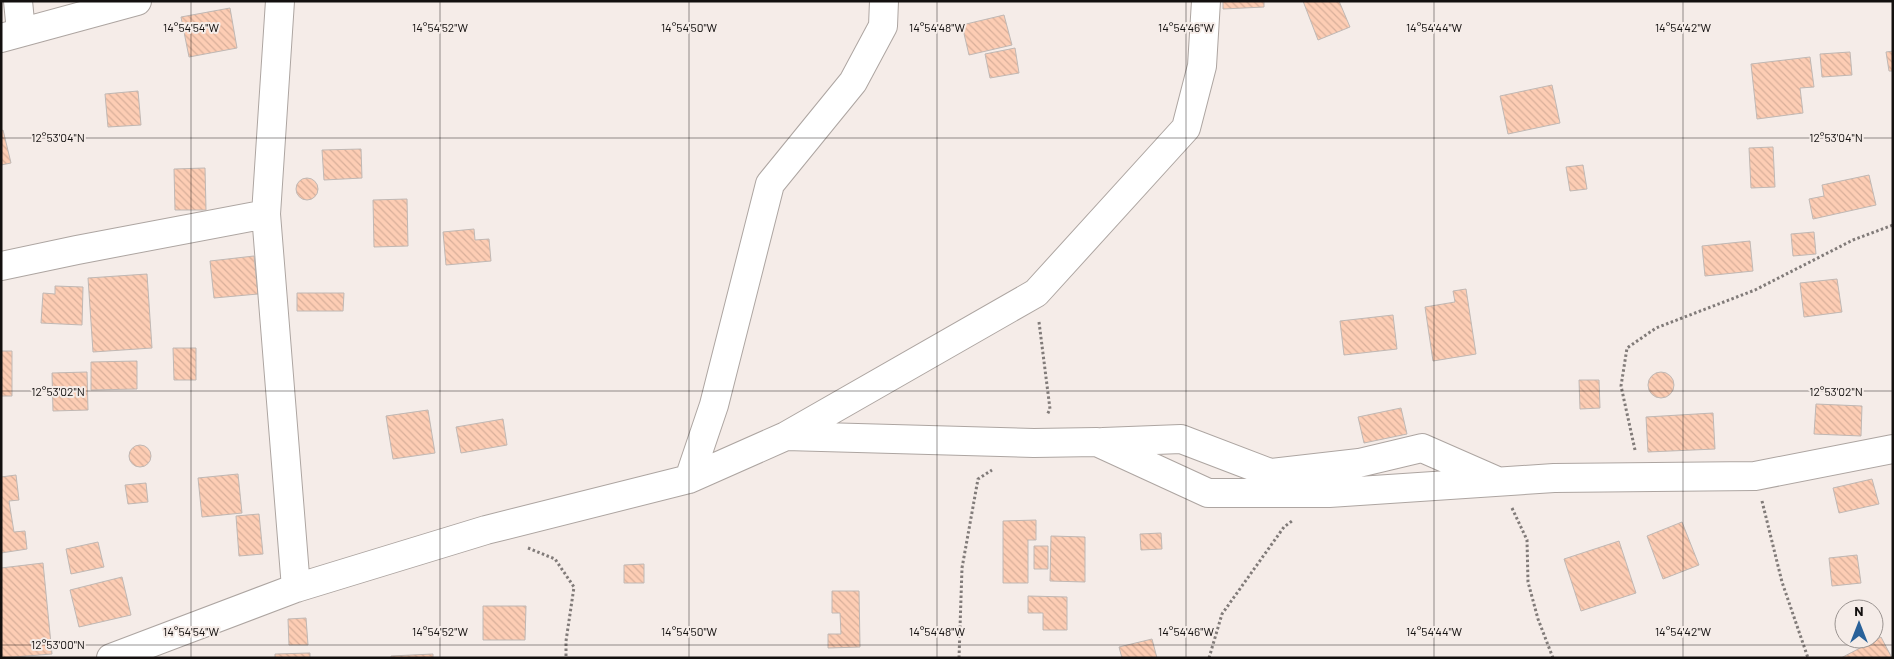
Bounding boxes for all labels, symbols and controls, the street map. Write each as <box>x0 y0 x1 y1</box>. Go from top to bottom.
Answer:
text: 14°54'54"W <box>163 20 219 34</box>
text: 14°54'52"W <box>412 20 468 34</box>
text: 14°54'50"W <box>661 20 718 34</box>
text: 14°54'48"W <box>909 20 965 34</box>
text: 14°54'46"W <box>1158 20 1214 34</box>
text: 14°54'44"W <box>1406 20 1463 34</box>
text: 14°54'42"W <box>1655 20 1712 34</box>
text: 12°53'04"N <box>31 130 85 144</box>
text: 12°53'04"N <box>1809 130 1863 144</box>
text: 12°53'02"N <box>31 384 85 398</box>
text: 12°53'02"N <box>1809 384 1863 398</box>
north arrow <box>1834 599 1884 649</box>
text: N <box>1854 602 1864 619</box>
text: 14°54'54"W <box>163 624 219 638</box>
text: 14°54'52"W <box>412 624 468 638</box>
text: 14°54'50"W <box>661 624 718 638</box>
text: 14°54'48"W <box>909 624 965 638</box>
text: 14°54'46"W <box>1158 624 1214 638</box>
text: 14°54'44"W <box>1406 624 1463 638</box>
text: 14°54'42"W <box>1655 624 1712 638</box>
text: 12°53'00"N <box>31 637 85 651</box>

